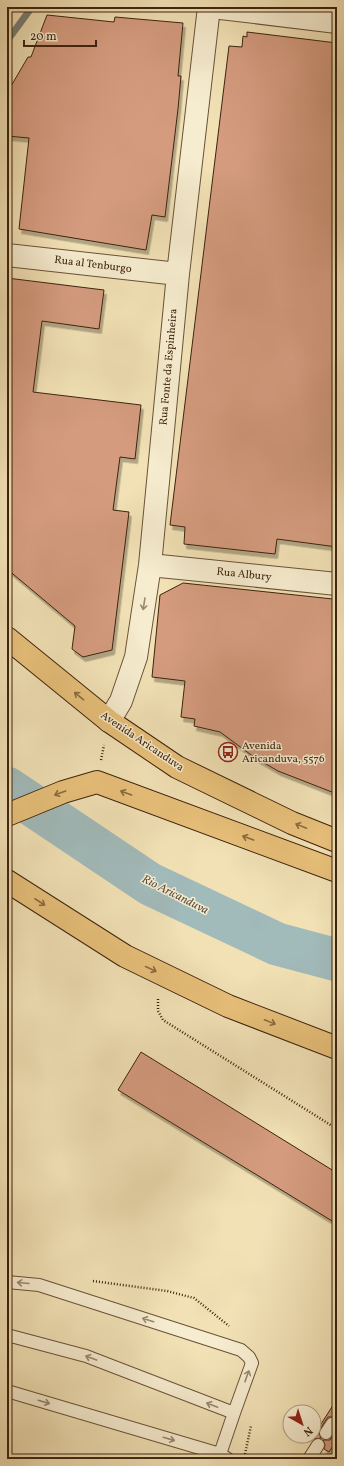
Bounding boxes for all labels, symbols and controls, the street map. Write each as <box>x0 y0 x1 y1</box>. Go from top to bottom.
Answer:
scale bar <box>24 22 96 48</box>
text: 20 m <box>30 29 57 45</box>
street label: Rua al Tenburgo <box>53 253 133 277</box>
street label: Rua Fonte da Espinheira <box>156 307 182 426</box>
street label: Rua Albury <box>216 565 272 585</box>
one-way arrow <box>140 597 148 610</box>
one-way arrow <box>73 692 84 701</box>
street label: Avenida Aricanduva <box>97 708 187 776</box>
place label: Avenida Aricanduva, 5576 <box>242 739 325 767</box>
bus stop icon: Avenida Aricanduva, 5576 <box>217 741 239 763</box>
one-way arrow <box>120 789 133 796</box>
one-way arrow <box>54 790 66 798</box>
one-way arrow <box>295 822 307 830</box>
one-way arrow <box>242 834 254 842</box>
water label: Rio Aricanduva <box>139 871 211 919</box>
one-way arrow <box>34 898 45 906</box>
one-way arrow <box>145 966 157 973</box>
one-way arrow <box>263 1019 275 1027</box>
one-way arrow <box>17 1280 30 1287</box>
one-way arrow <box>141 1316 154 1323</box>
one-way arrow <box>85 1353 97 1361</box>
one-way arrow <box>244 1371 252 1383</box>
one-way arrow <box>38 1399 51 1406</box>
one-way arrow <box>206 1400 218 1408</box>
north arrow <box>282 1404 322 1444</box>
text: N <box>300 1422 315 1439</box>
one-way arrow <box>162 1436 175 1443</box>

